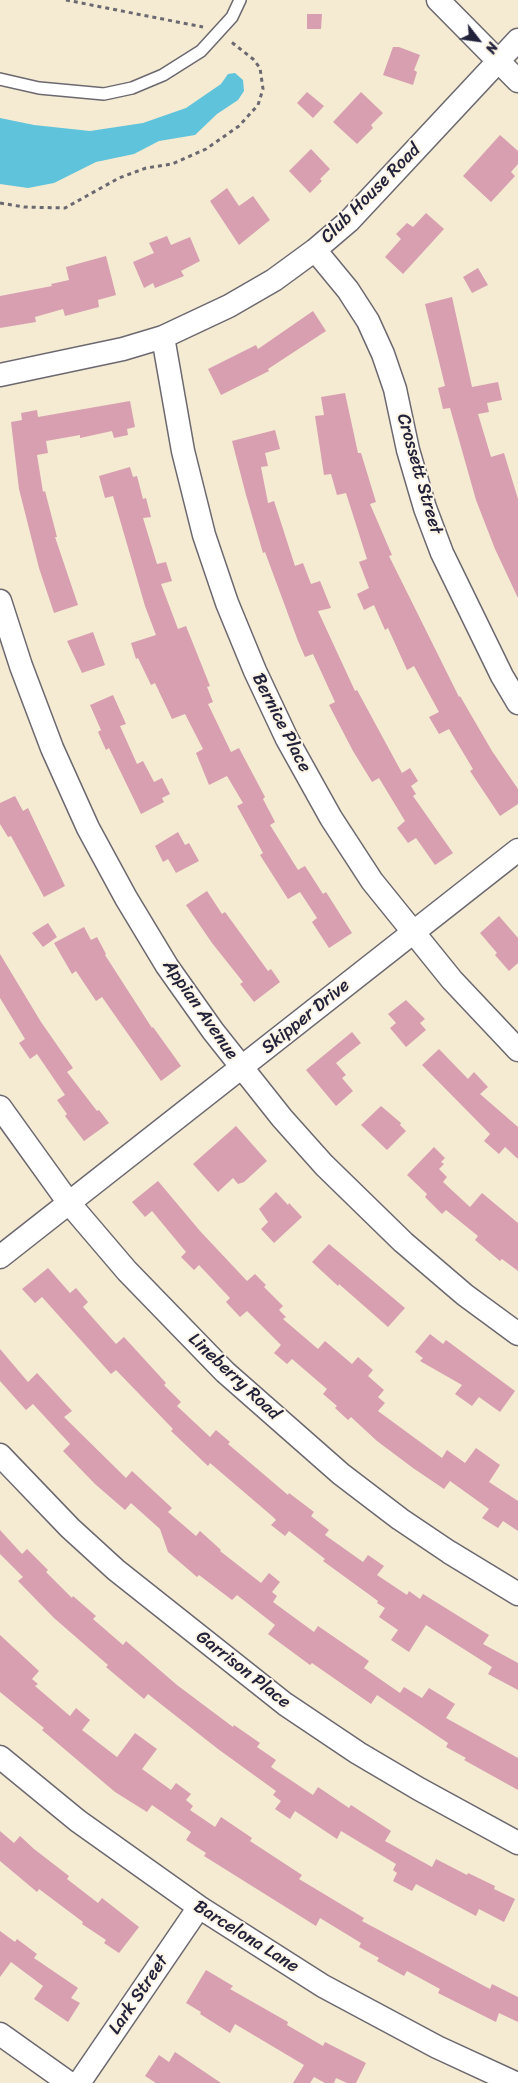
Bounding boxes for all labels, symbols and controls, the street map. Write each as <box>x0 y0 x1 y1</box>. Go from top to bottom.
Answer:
north arrow <box>453 15 503 65</box>
text: N <box>478 37 505 58</box>
street label: Club House Road <box>317 140 425 248</box>
street label: Crossett Street <box>391 411 447 537</box>
street label: Bernice Place <box>247 670 315 776</box>
street label: Appian Avenue <box>158 956 242 1064</box>
street label: Skipper Drive <box>258 975 354 1059</box>
street label: Lineberry Road <box>184 1329 284 1425</box>
street label: Garrison Place <box>191 1626 295 1714</box>
street label: Barcelona Lane <box>189 1896 303 1978</box>
street label: Lark Street <box>105 1951 173 2039</box>

